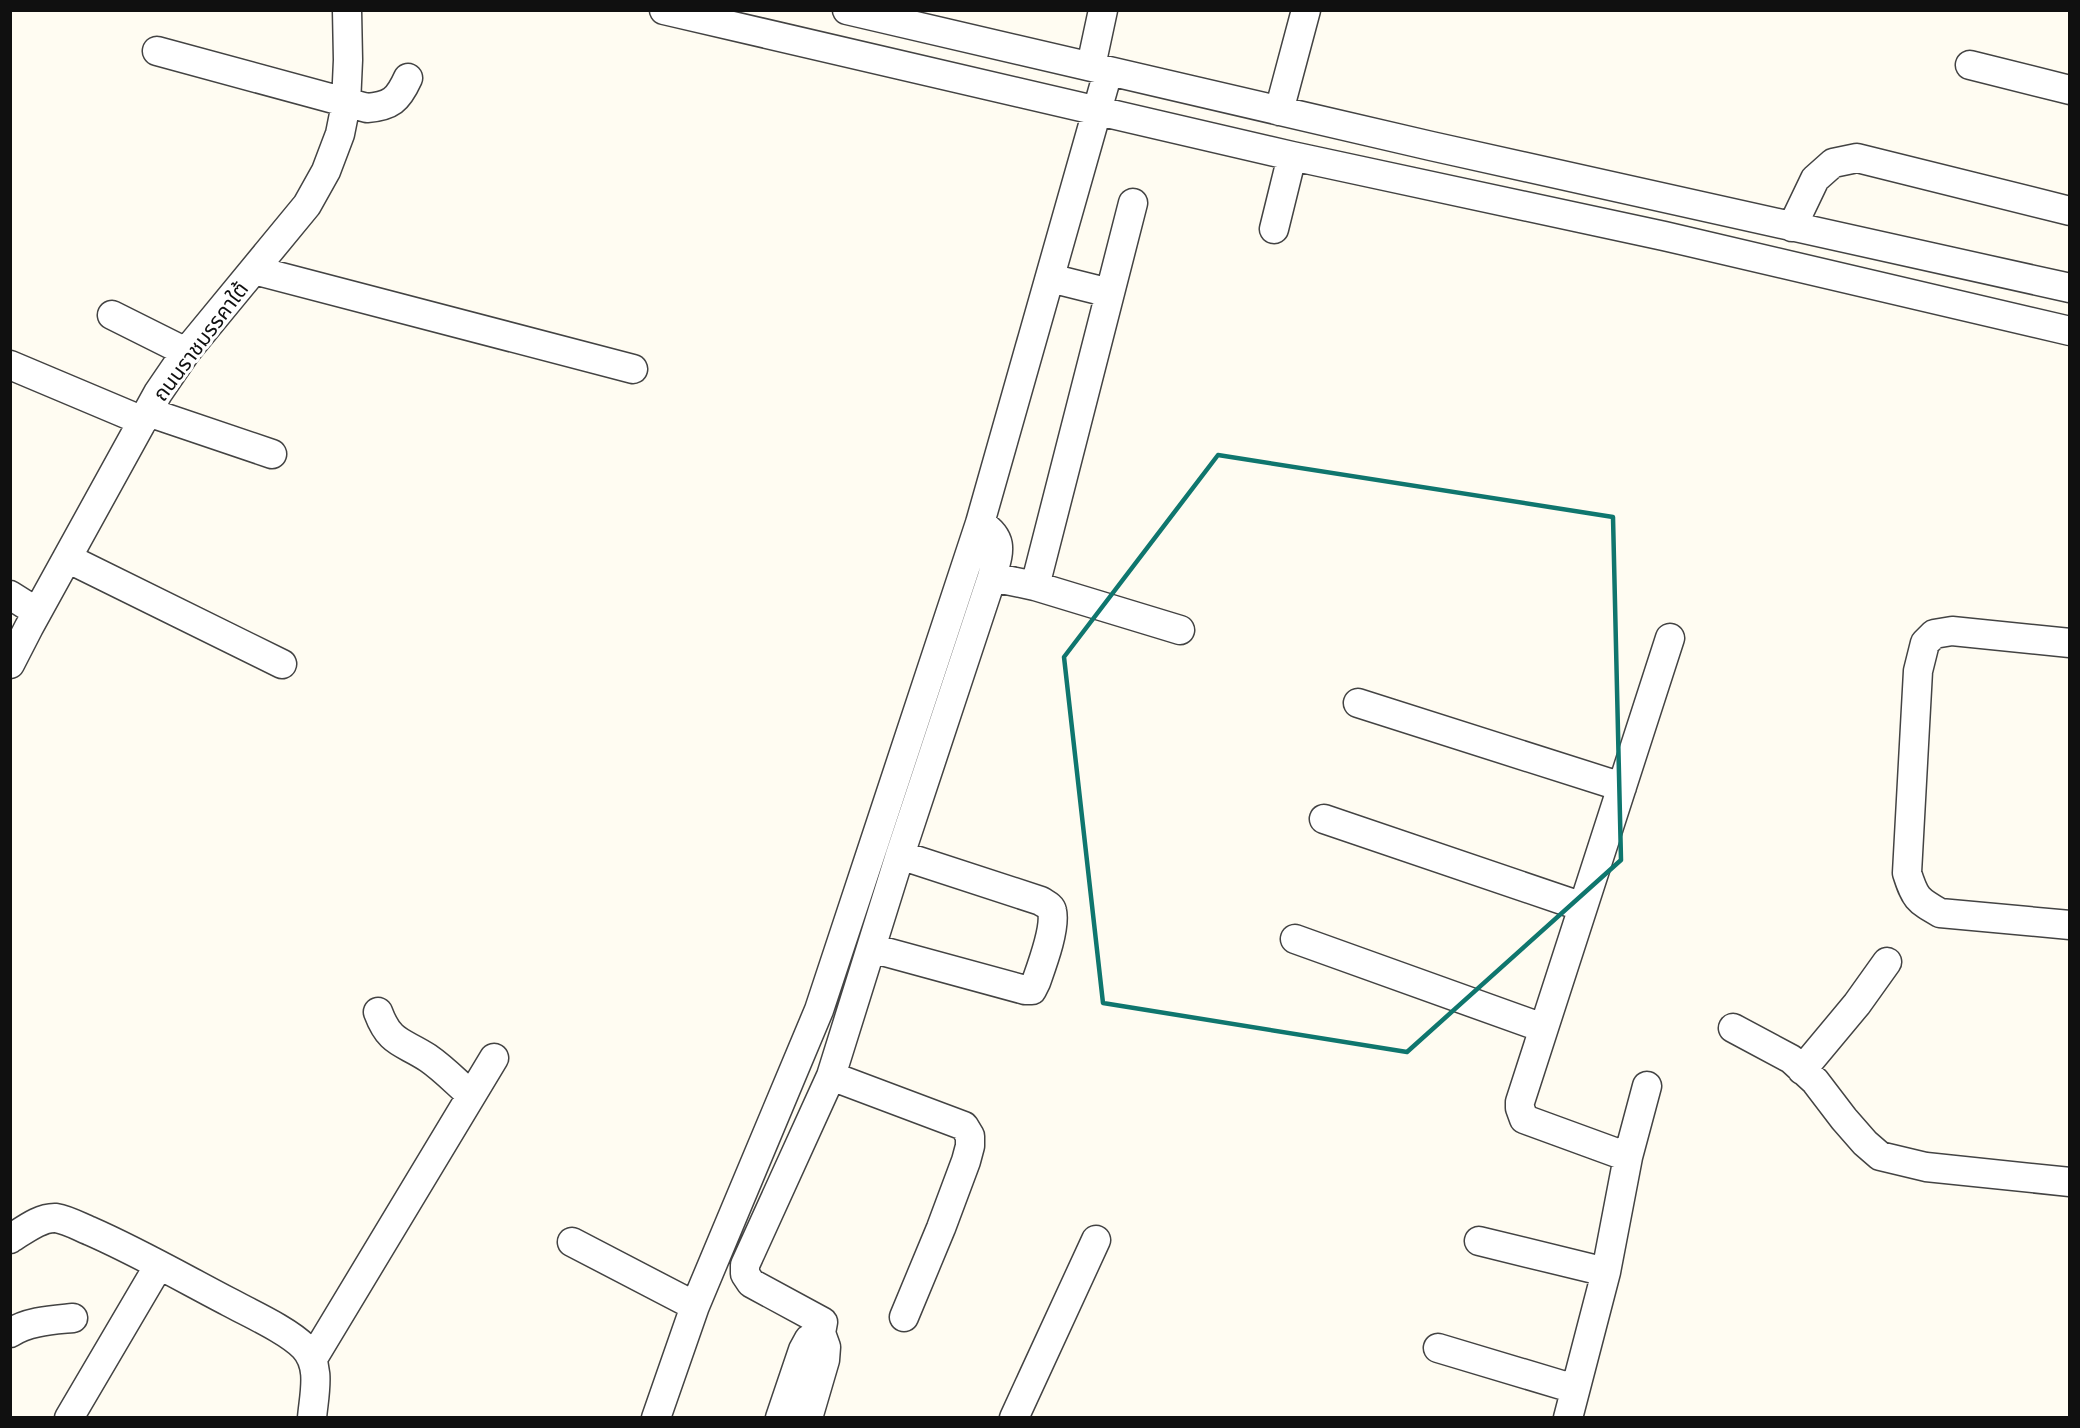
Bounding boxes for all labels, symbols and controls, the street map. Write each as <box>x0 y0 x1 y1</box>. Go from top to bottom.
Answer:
street label: ถนนราชมรรคาใต้ <box>146 276 254 406</box>

